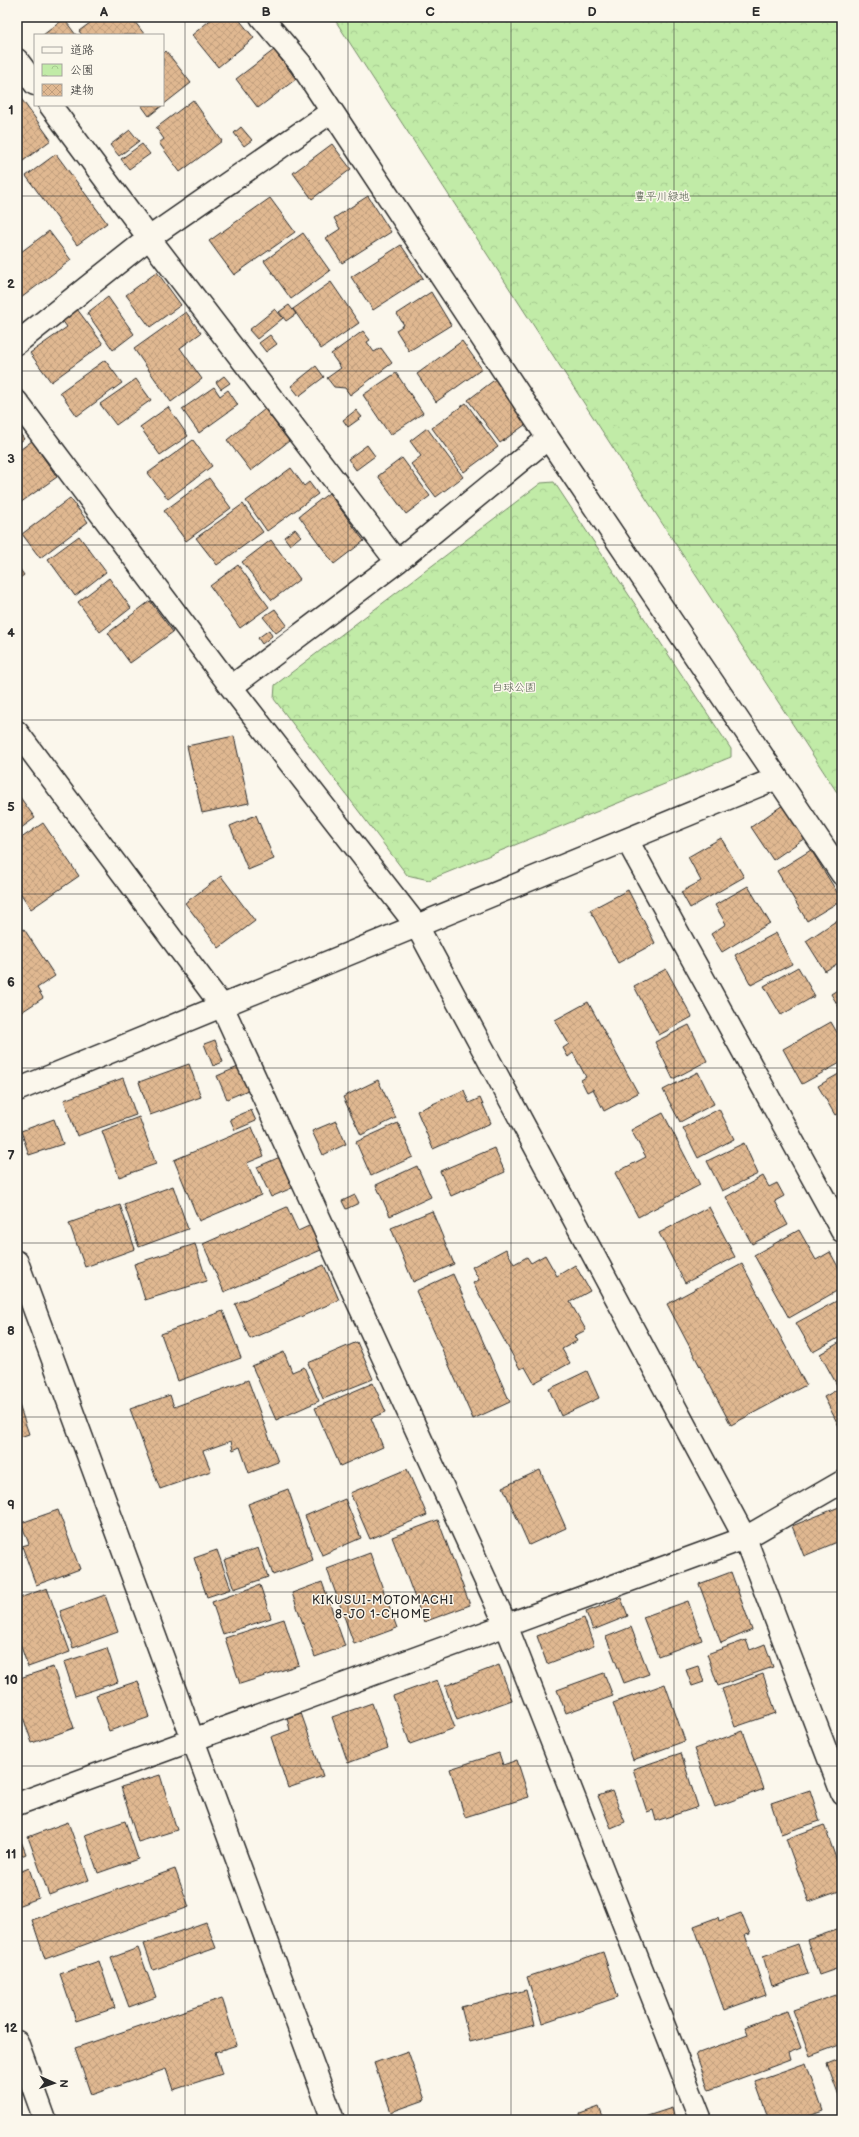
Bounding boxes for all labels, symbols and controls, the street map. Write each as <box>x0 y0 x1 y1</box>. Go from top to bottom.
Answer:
text: A <box>99 4 108 20</box>
text: B <box>261 4 271 20</box>
text: C <box>425 4 435 20</box>
text: D <box>587 4 597 20</box>
text: E <box>752 4 761 20</box>
legend <box>34 34 164 106</box>
text: 道路 <box>70 43 94 58</box>
text: 公園 <box>70 63 94 78</box>
text: 建物 <box>70 83 94 98</box>
text: 1 <box>8 102 14 118</box>
park label: 豊平川緑地 <box>635 190 690 203</box>
text: 2 <box>7 276 15 292</box>
text: 3 <box>7 451 15 467</box>
text: 4 <box>7 625 15 641</box>
park label: 白球公園 <box>492 681 536 694</box>
text: 5 <box>7 799 15 815</box>
text: 6 <box>7 974 15 990</box>
text: 7 <box>7 1148 15 1164</box>
text: 8 <box>7 1323 15 1339</box>
text: 9 <box>7 1497 15 1513</box>
district label: KIKUSUI-MOTOMACHI 8-JO 1-CHOME <box>312 1593 454 1622</box>
text: 10 <box>4 1672 18 1688</box>
text: 11 <box>6 1846 16 1862</box>
text: 12 <box>4 2020 18 2036</box>
north arrow <box>34 2063 74 2103</box>
text: N <box>57 2079 70 2088</box>

